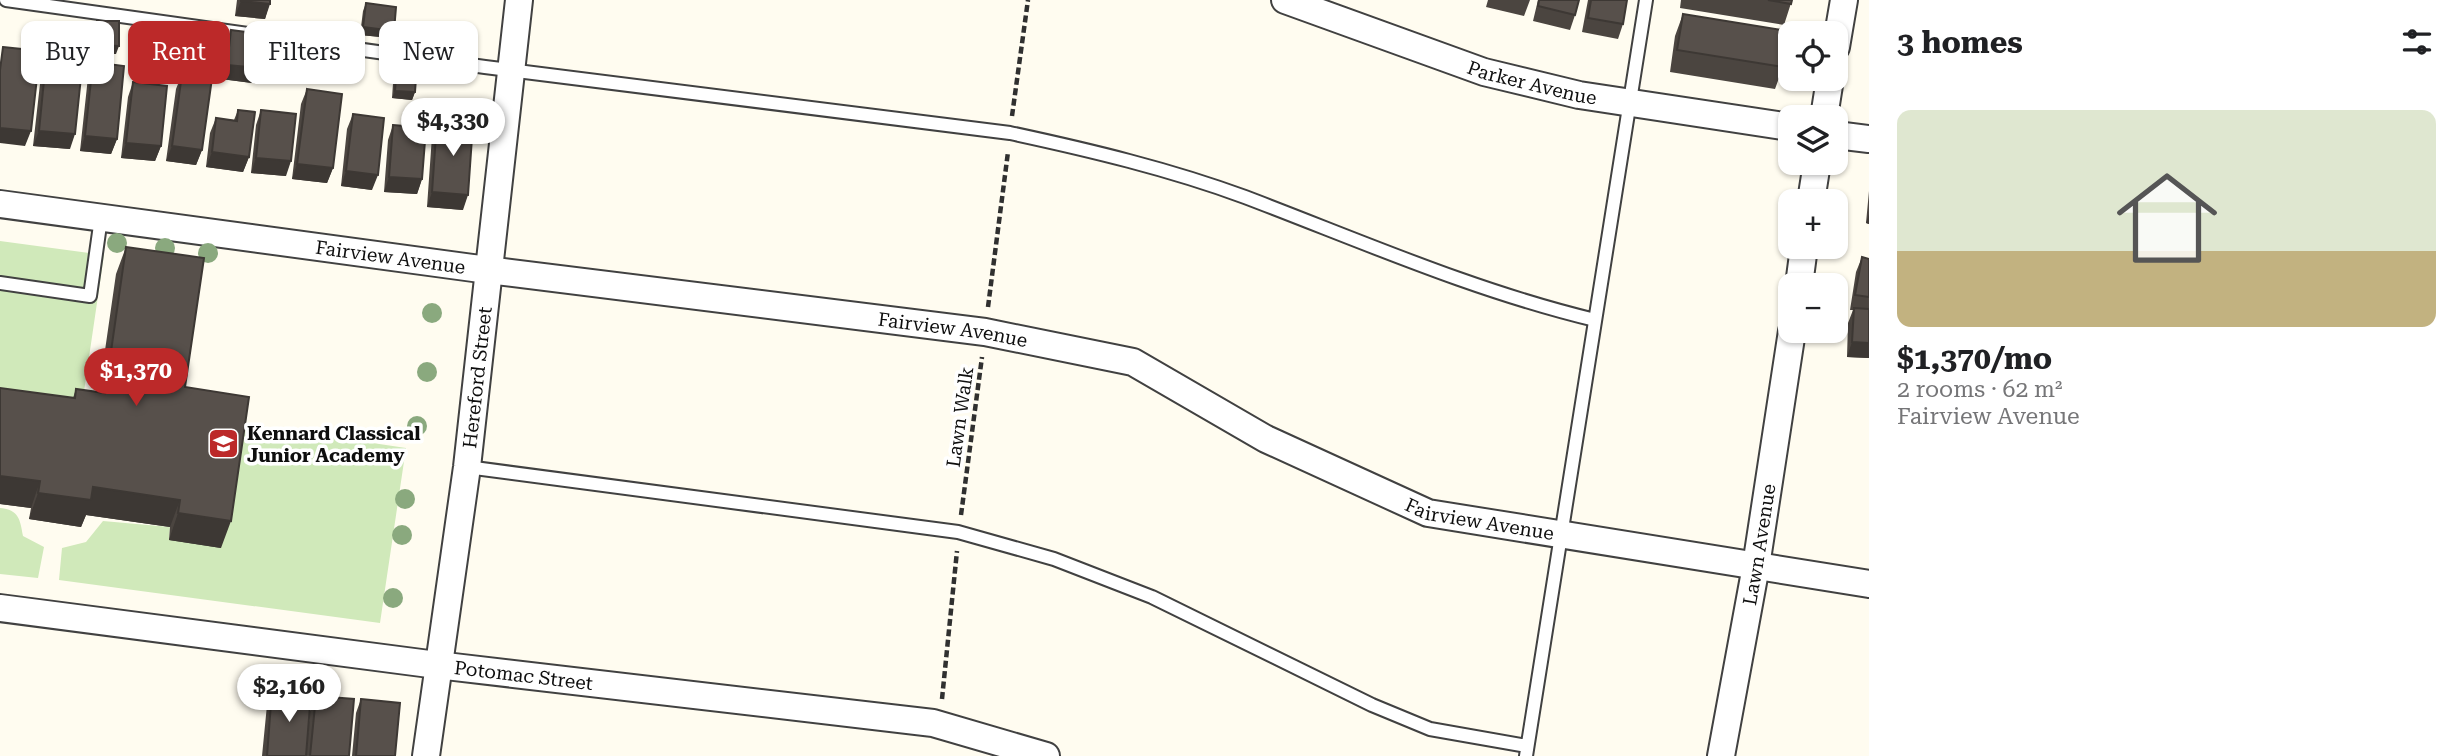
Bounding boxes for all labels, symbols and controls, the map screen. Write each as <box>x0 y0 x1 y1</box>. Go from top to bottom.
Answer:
chip: Buy <box>21 21 114 84</box>
chip: Rent <box>128 21 230 84</box>
chip: Filters <box>244 21 365 84</box>
chip: New <box>379 21 478 84</box>
map controls <box>1778 21 1848 343</box>
button: locate <box>1778 21 1848 91</box>
icon: filters <box>2398 23 2436 61</box>
text: 3 homes <box>1897 25 2023 60</box>
street label: Parker Avenue <box>1464 55 1598 109</box>
pin: $4,330 <box>396 99 510 158</box>
button: layers <box>1778 105 1848 175</box>
text: $4,330 <box>417 107 489 134</box>
icon: home <box>2104 155 2230 281</box>
button: + <box>1778 189 1848 259</box>
street label: Fairview Avenue <box>314 235 467 278</box>
button: − <box>1778 273 1848 343</box>
street label: Hereford Street <box>458 306 496 449</box>
street label: Fairview Avenue <box>877 307 1030 352</box>
text: $1,370/mo <box>1897 341 2052 376</box>
pin: $1,370 <box>79 348 193 408</box>
text: $1,370 <box>100 357 172 384</box>
street label: Lawn Walk <box>942 365 978 469</box>
text: 2 rooms · 62 m² <box>1897 376 2063 403</box>
text: Fairview Avenue <box>1897 403 2080 430</box>
place label: Kennard Classical Junior Academy <box>247 422 420 467</box>
school or university icon: Kennard Classical Junior Academy <box>207 427 241 461</box>
street label: Lawn Avenue <box>1738 482 1780 607</box>
street label: Fairview Avenue <box>1402 493 1556 545</box>
street label: Potomac Street <box>453 656 594 695</box>
pin: $2,160 <box>232 664 346 724</box>
text: $2,160 <box>253 673 325 700</box>

